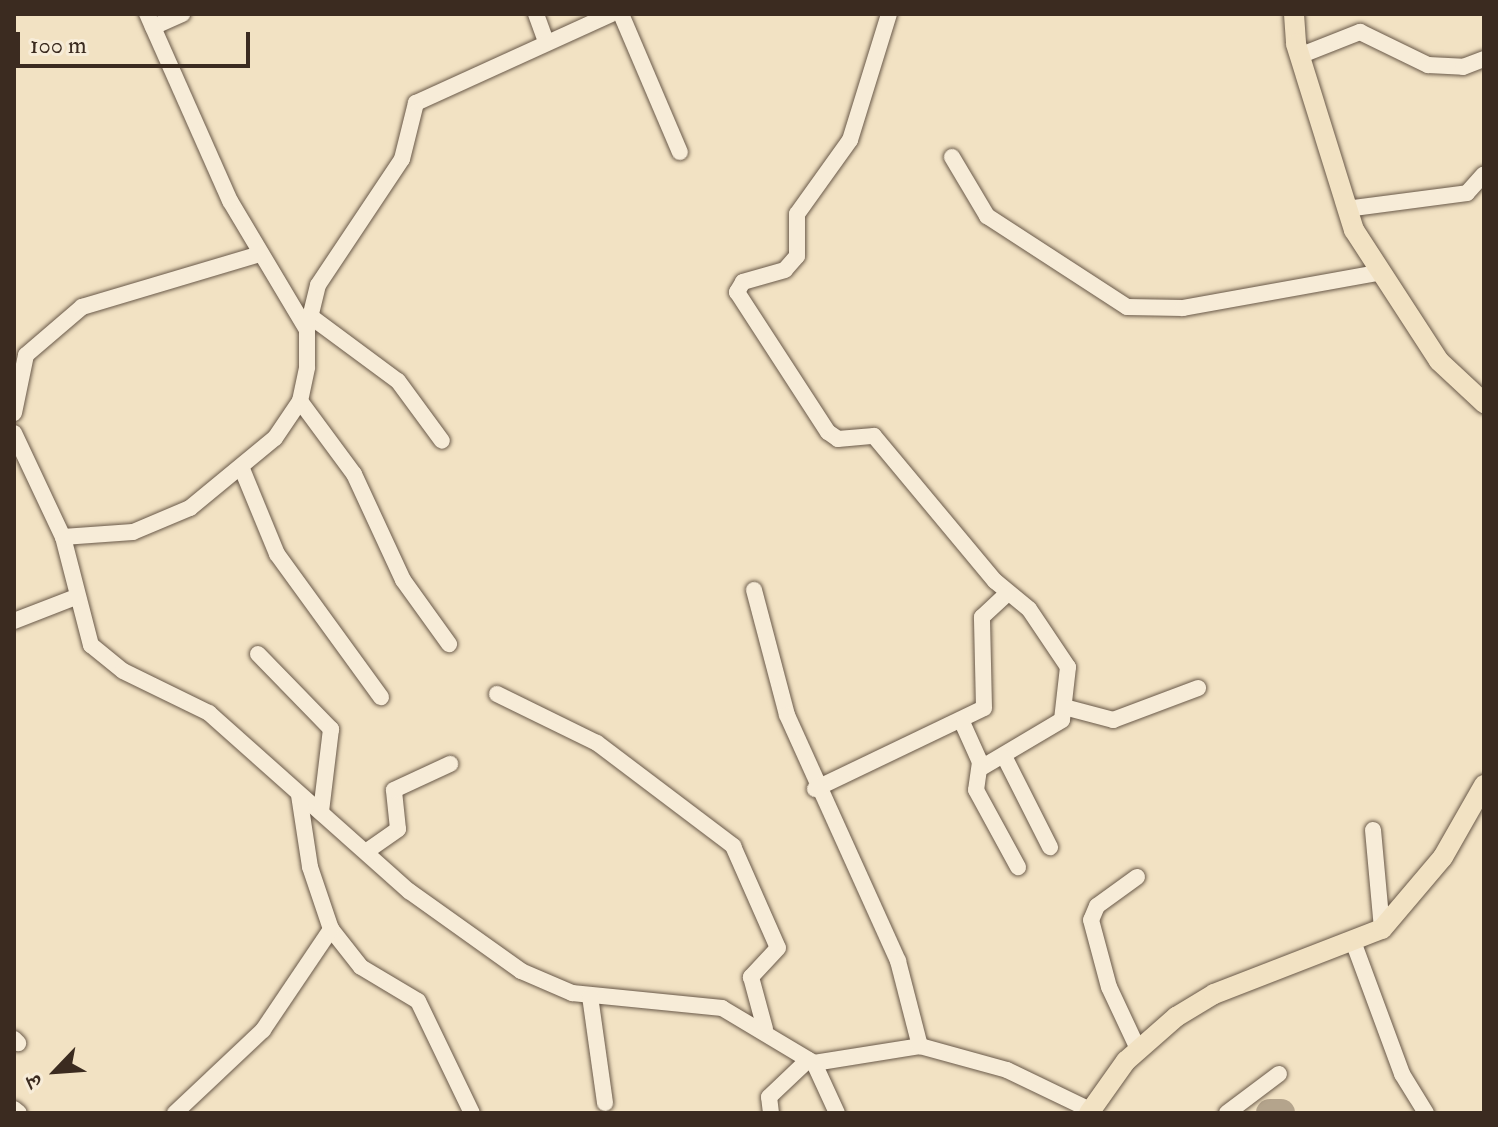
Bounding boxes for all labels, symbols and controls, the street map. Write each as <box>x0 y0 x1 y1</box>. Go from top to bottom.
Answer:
scale bar <box>20 16 254 66</box>
text: 100 m <box>30 30 87 61</box>
north arrow <box>16 1031 96 1111</box>
text: उ <box>19 1070 49 1092</box>

